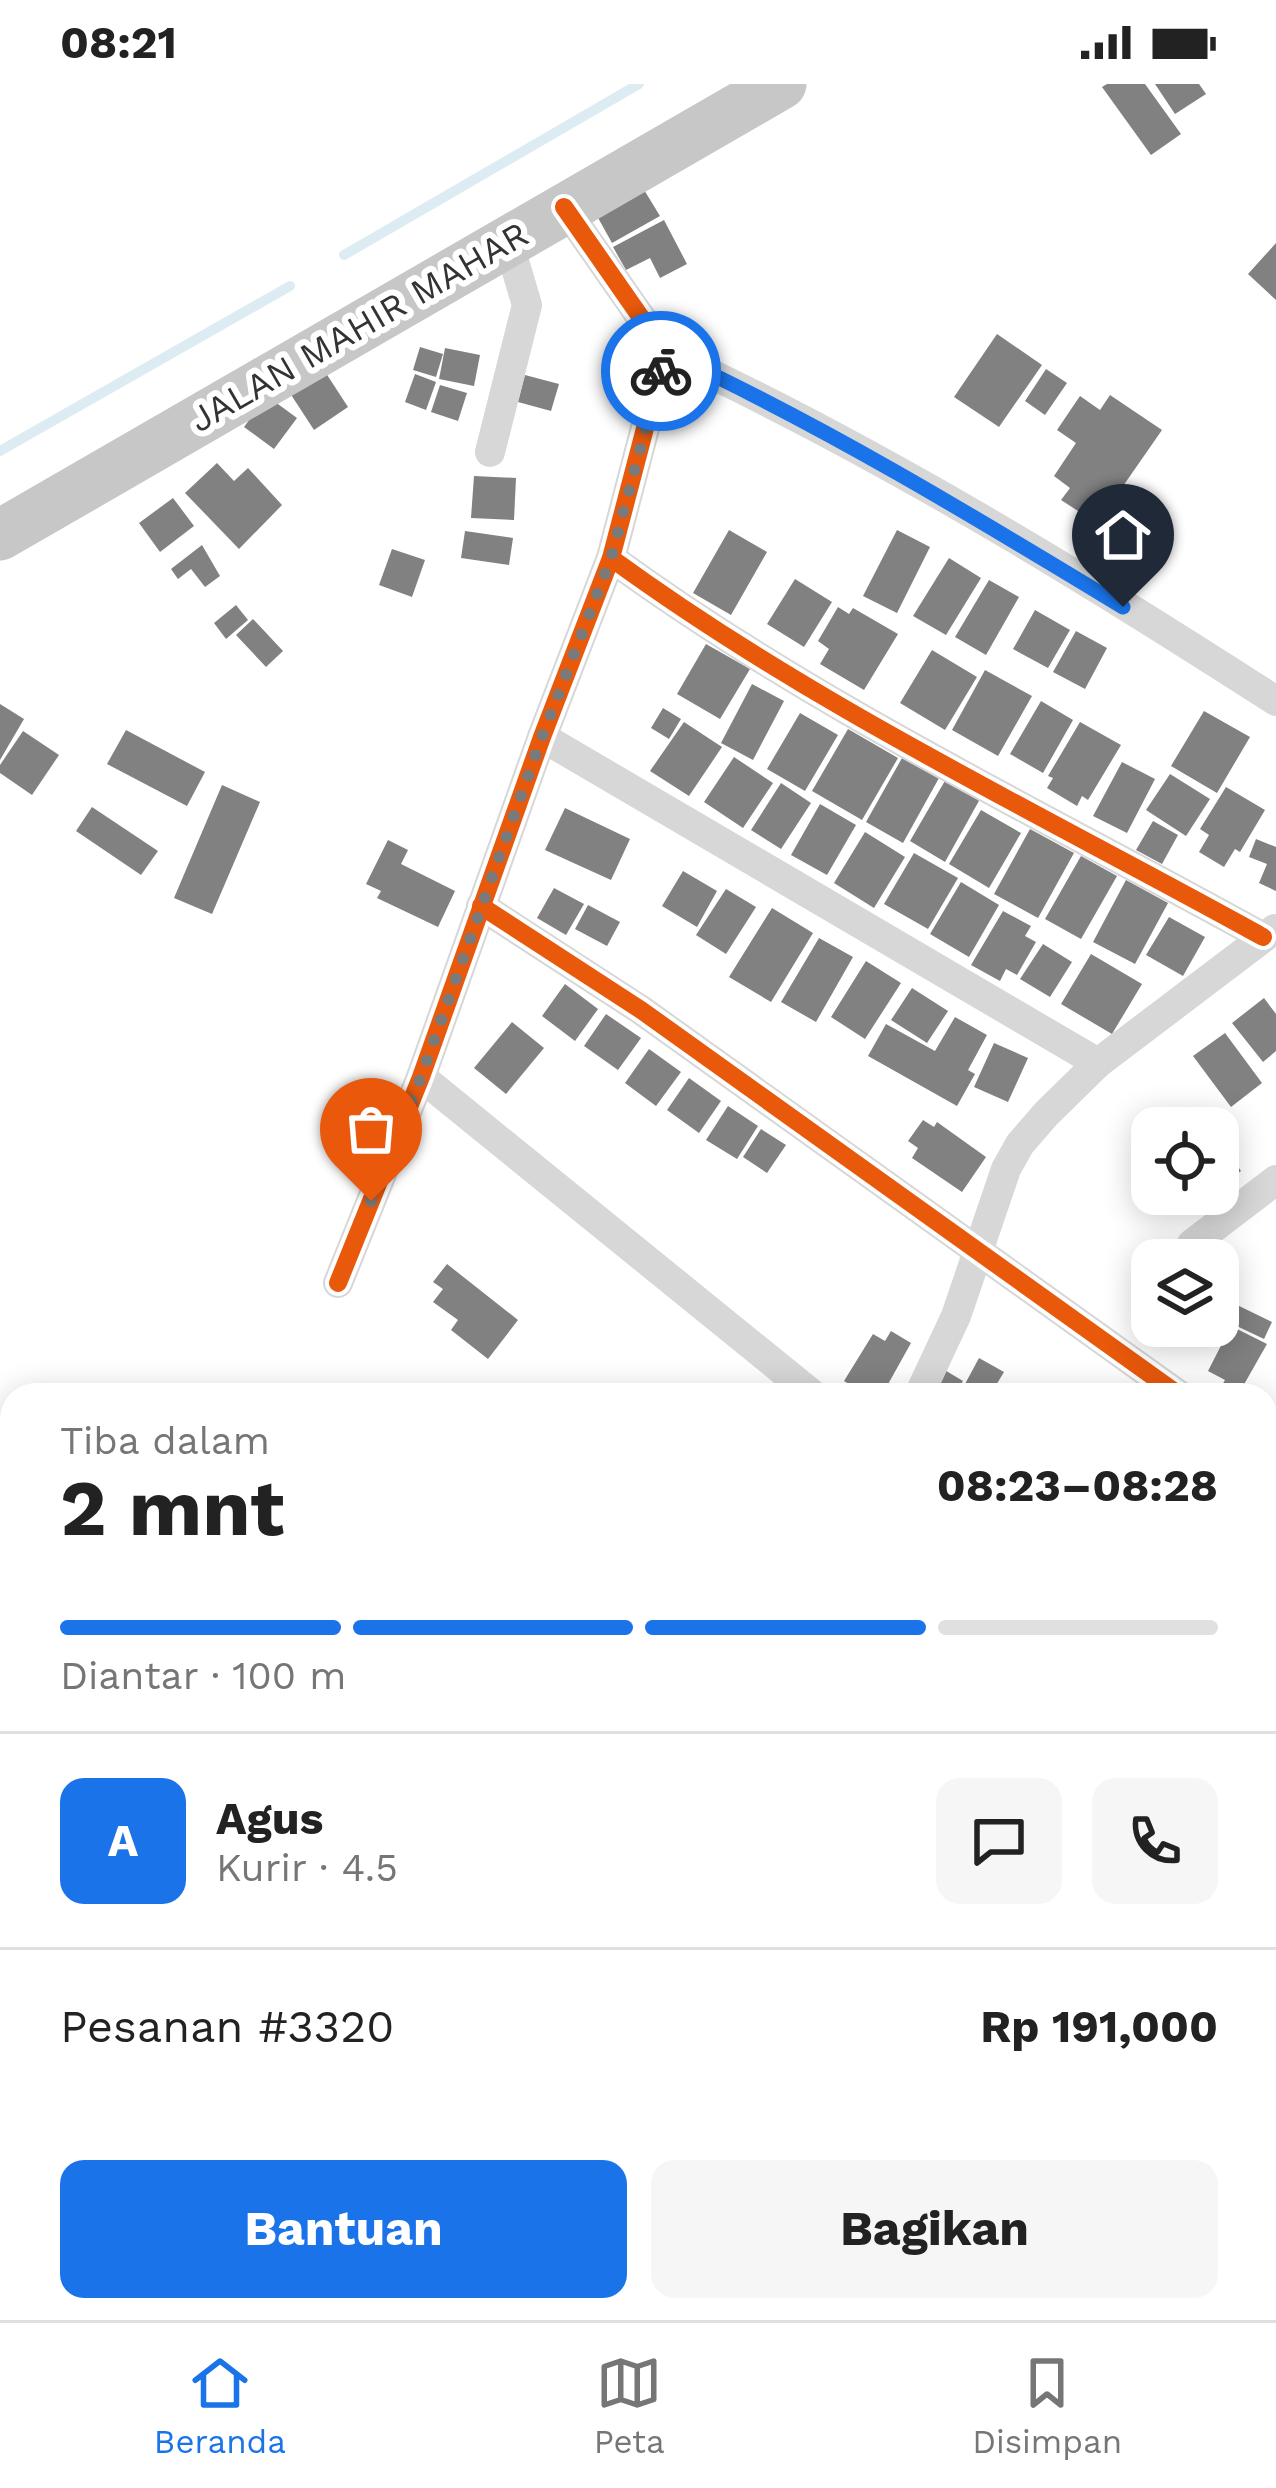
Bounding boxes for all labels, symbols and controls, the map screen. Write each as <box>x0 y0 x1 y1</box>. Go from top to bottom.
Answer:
text: 08:21 <box>60 16 177 69</box>
street label: JALAN MAHIR MAHAR <box>182 213 536 441</box>
courier <box>601 311 721 431</box>
icon: bike <box>628 338 694 404</box>
pin <box>1072 484 1174 607</box>
icon: home <box>1090 502 1156 568</box>
pin <box>320 1078 422 1201</box>
icon: bag <box>338 1096 404 1162</box>
map controls <box>1131 1107 1239 1347</box>
button: locate <box>1131 1107 1239 1215</box>
button: layers <box>1131 1239 1239 1347</box>
text: Tiba dalam <box>60 1418 270 1463</box>
text: 08:23–08:28 <box>937 1459 1218 1512</box>
text: 2 mnt <box>60 1462 284 1554</box>
text: Diantar · 100 m <box>60 1653 347 1698</box>
button: chat <box>936 1778 1062 1904</box>
button: phone <box>1092 1778 1218 1904</box>
text: Agus <box>216 1792 324 1845</box>
text: A <box>108 1814 138 1867</box>
text: Kurir · 4.5 <box>216 1845 398 1890</box>
text: Pesanan #3320 <box>60 2000 394 2053</box>
text: Rp 191,000 <box>980 2000 1218 2053</box>
button: Bantuan <box>60 2160 627 2298</box>
button: Bagikan <box>651 2160 1218 2298</box>
tab: Beranda <box>154 2350 286 2461</box>
tab: Peta <box>594 2350 665 2461</box>
tab: Disimpan <box>972 2350 1122 2461</box>

